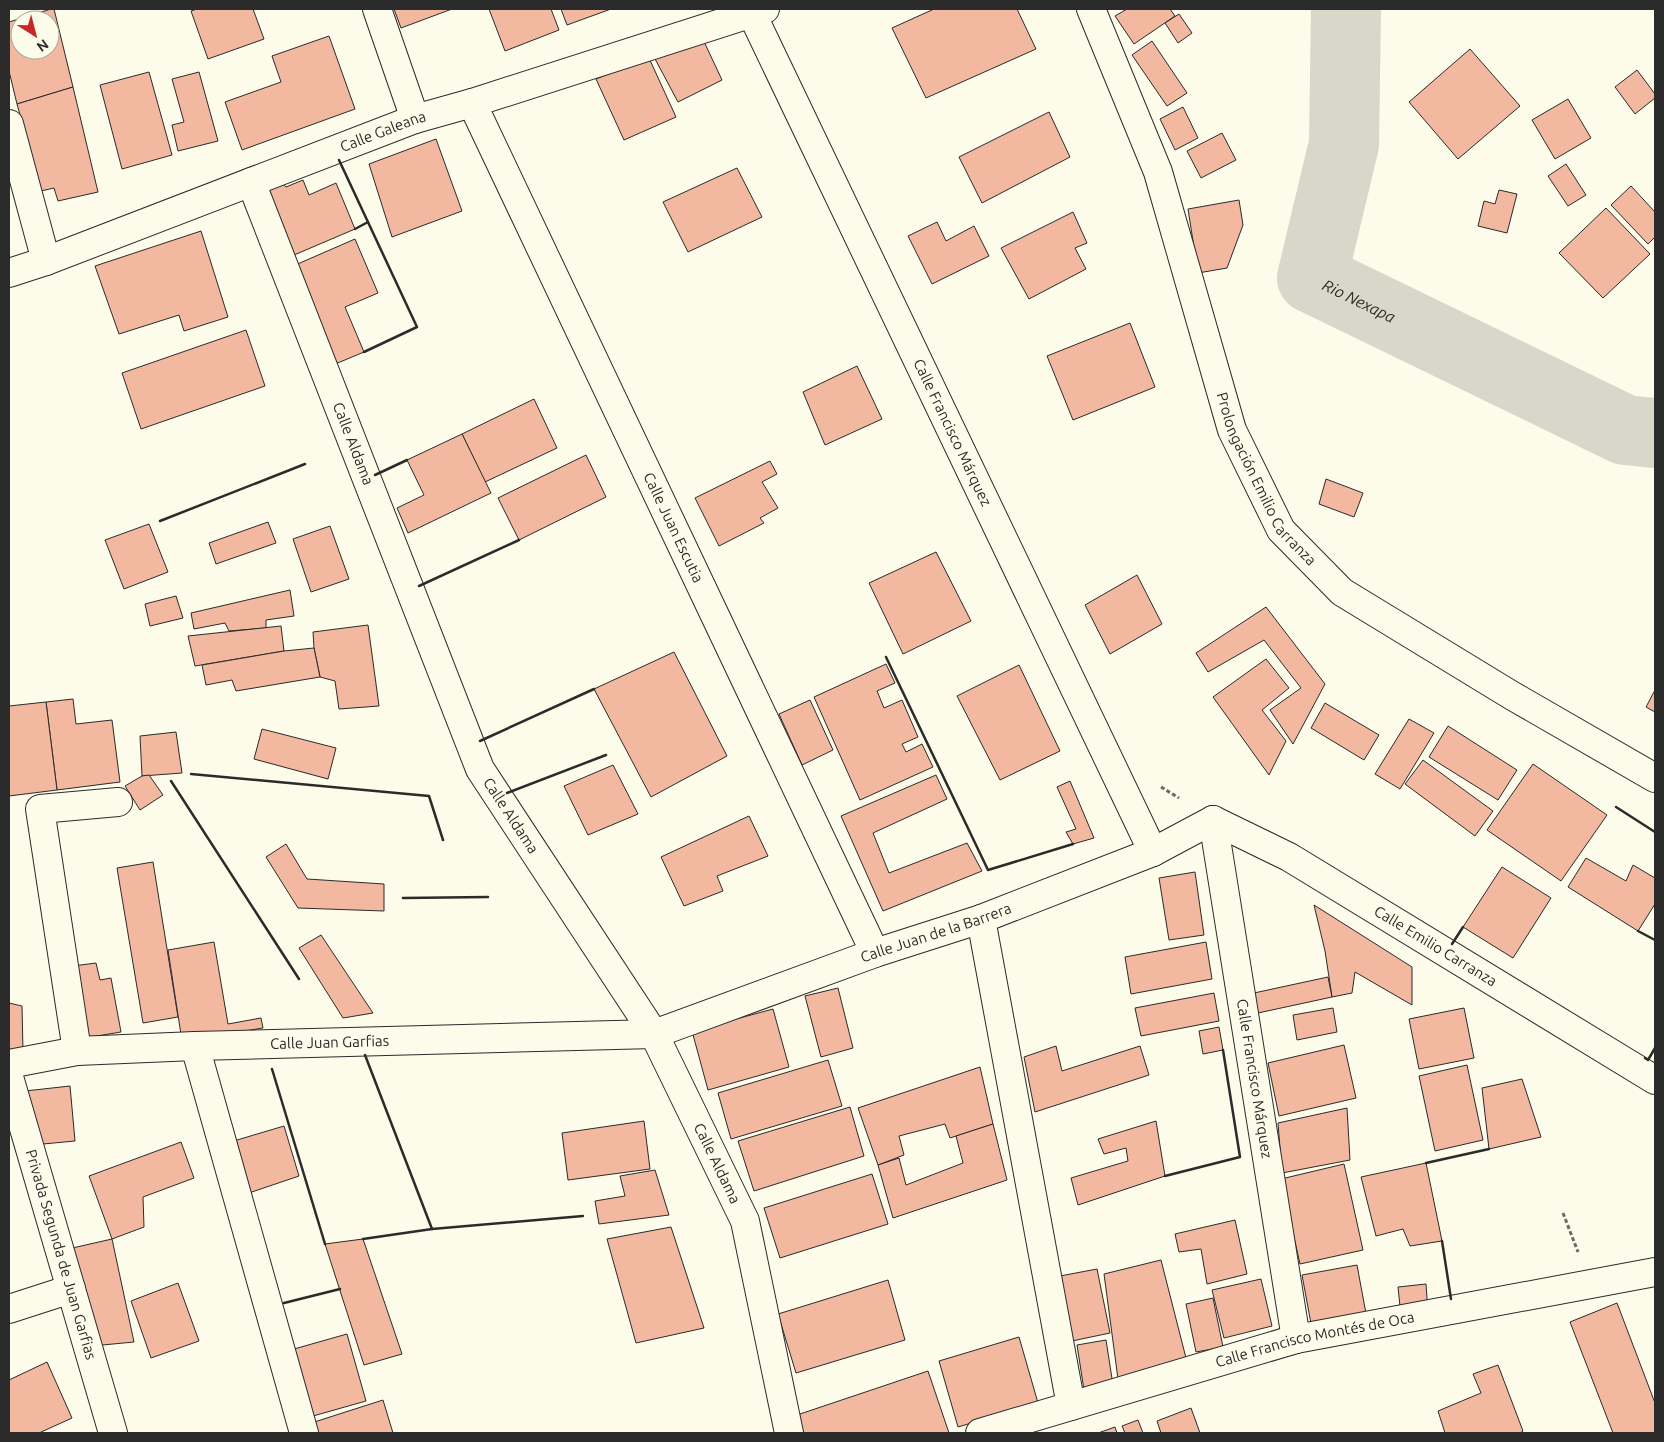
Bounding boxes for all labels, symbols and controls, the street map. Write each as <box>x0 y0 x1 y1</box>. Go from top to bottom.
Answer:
north arrow <box>10 10 60 60</box>
text: N <box>34 36 52 55</box>
street label: Calle Galeana <box>338 107 428 155</box>
water label: Rio Nexapa <box>1320 276 1399 326</box>
street label: Calle Francisco Márquez <box>910 356 995 509</box>
street label: Prolongación Emilio Carranza <box>1214 390 1320 569</box>
street label: Calle Aldama <box>330 400 377 487</box>
street label: Calle Juan Escutia <box>640 470 707 585</box>
street label: Calle Aldama <box>480 774 542 857</box>
street label: Calle Juan de la Barrera <box>858 899 1014 966</box>
street label: Calle Emilio Carranza <box>1371 902 1500 990</box>
street label: Calle Francisco Márquez <box>1234 998 1276 1160</box>
street label: Calle Juan Garfias <box>270 1032 389 1052</box>
street label: Calle Aldama <box>691 1120 744 1206</box>
street label: Privada Segunda de Juan Garfias <box>23 1147 100 1362</box>
street label: Calle Francisco Montés de Oca <box>1213 1308 1416 1370</box>

